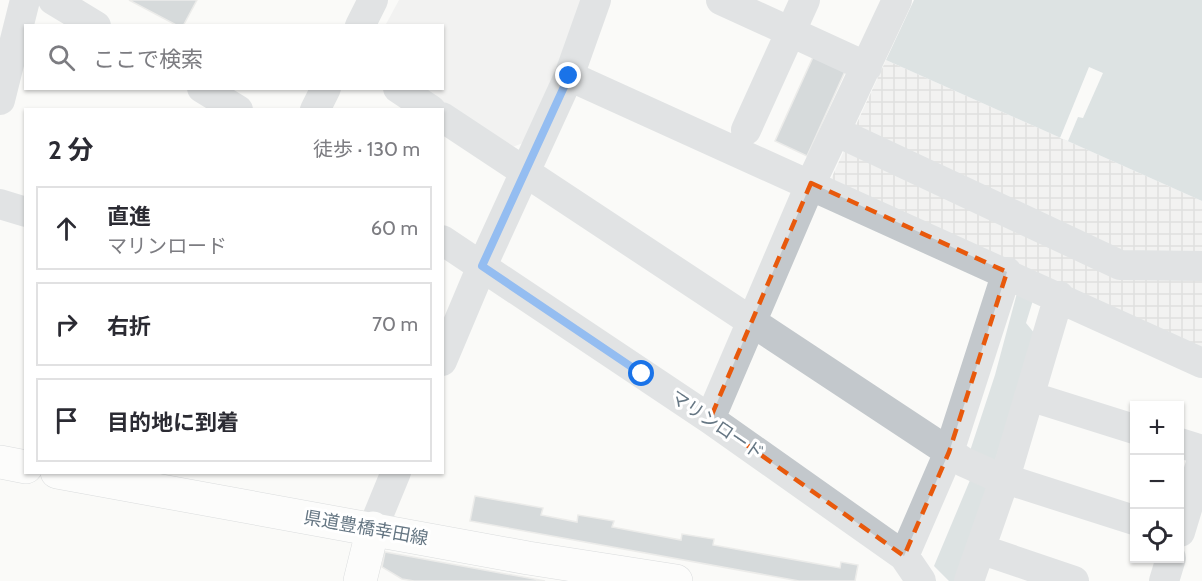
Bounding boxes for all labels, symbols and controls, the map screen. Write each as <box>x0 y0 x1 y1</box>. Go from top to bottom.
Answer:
search box <box>24 24 444 90</box>
icon: search <box>45 41 78 74</box>
text: ここで検索 <box>93 46 203 73</box>
route end <box>555 62 581 88</box>
text: 2 分 <box>48 134 94 166</box>
text: 徒歩 · 130 m <box>313 137 420 161</box>
text: 直進 <box>107 203 151 230</box>
icon: ahead <box>50 212 83 245</box>
text: 60 m <box>371 216 418 240</box>
text: マリンロード <box>107 234 227 258</box>
icon: right <box>50 308 83 341</box>
text: 70 m <box>372 312 418 336</box>
text: 右折 <box>107 313 151 340</box>
route start <box>628 360 654 386</box>
street label: マリンロード <box>666 386 768 464</box>
map controls <box>1130 401 1184 563</box>
button: + <box>1130 401 1184 455</box>
icon: arrive <box>50 404 83 437</box>
text: 目的地に到着 <box>107 409 239 436</box>
button: − <box>1130 455 1184 509</box>
street label: 県道豊橋幸田線 <box>302 506 430 550</box>
button: locate <box>1130 509 1184 563</box>

